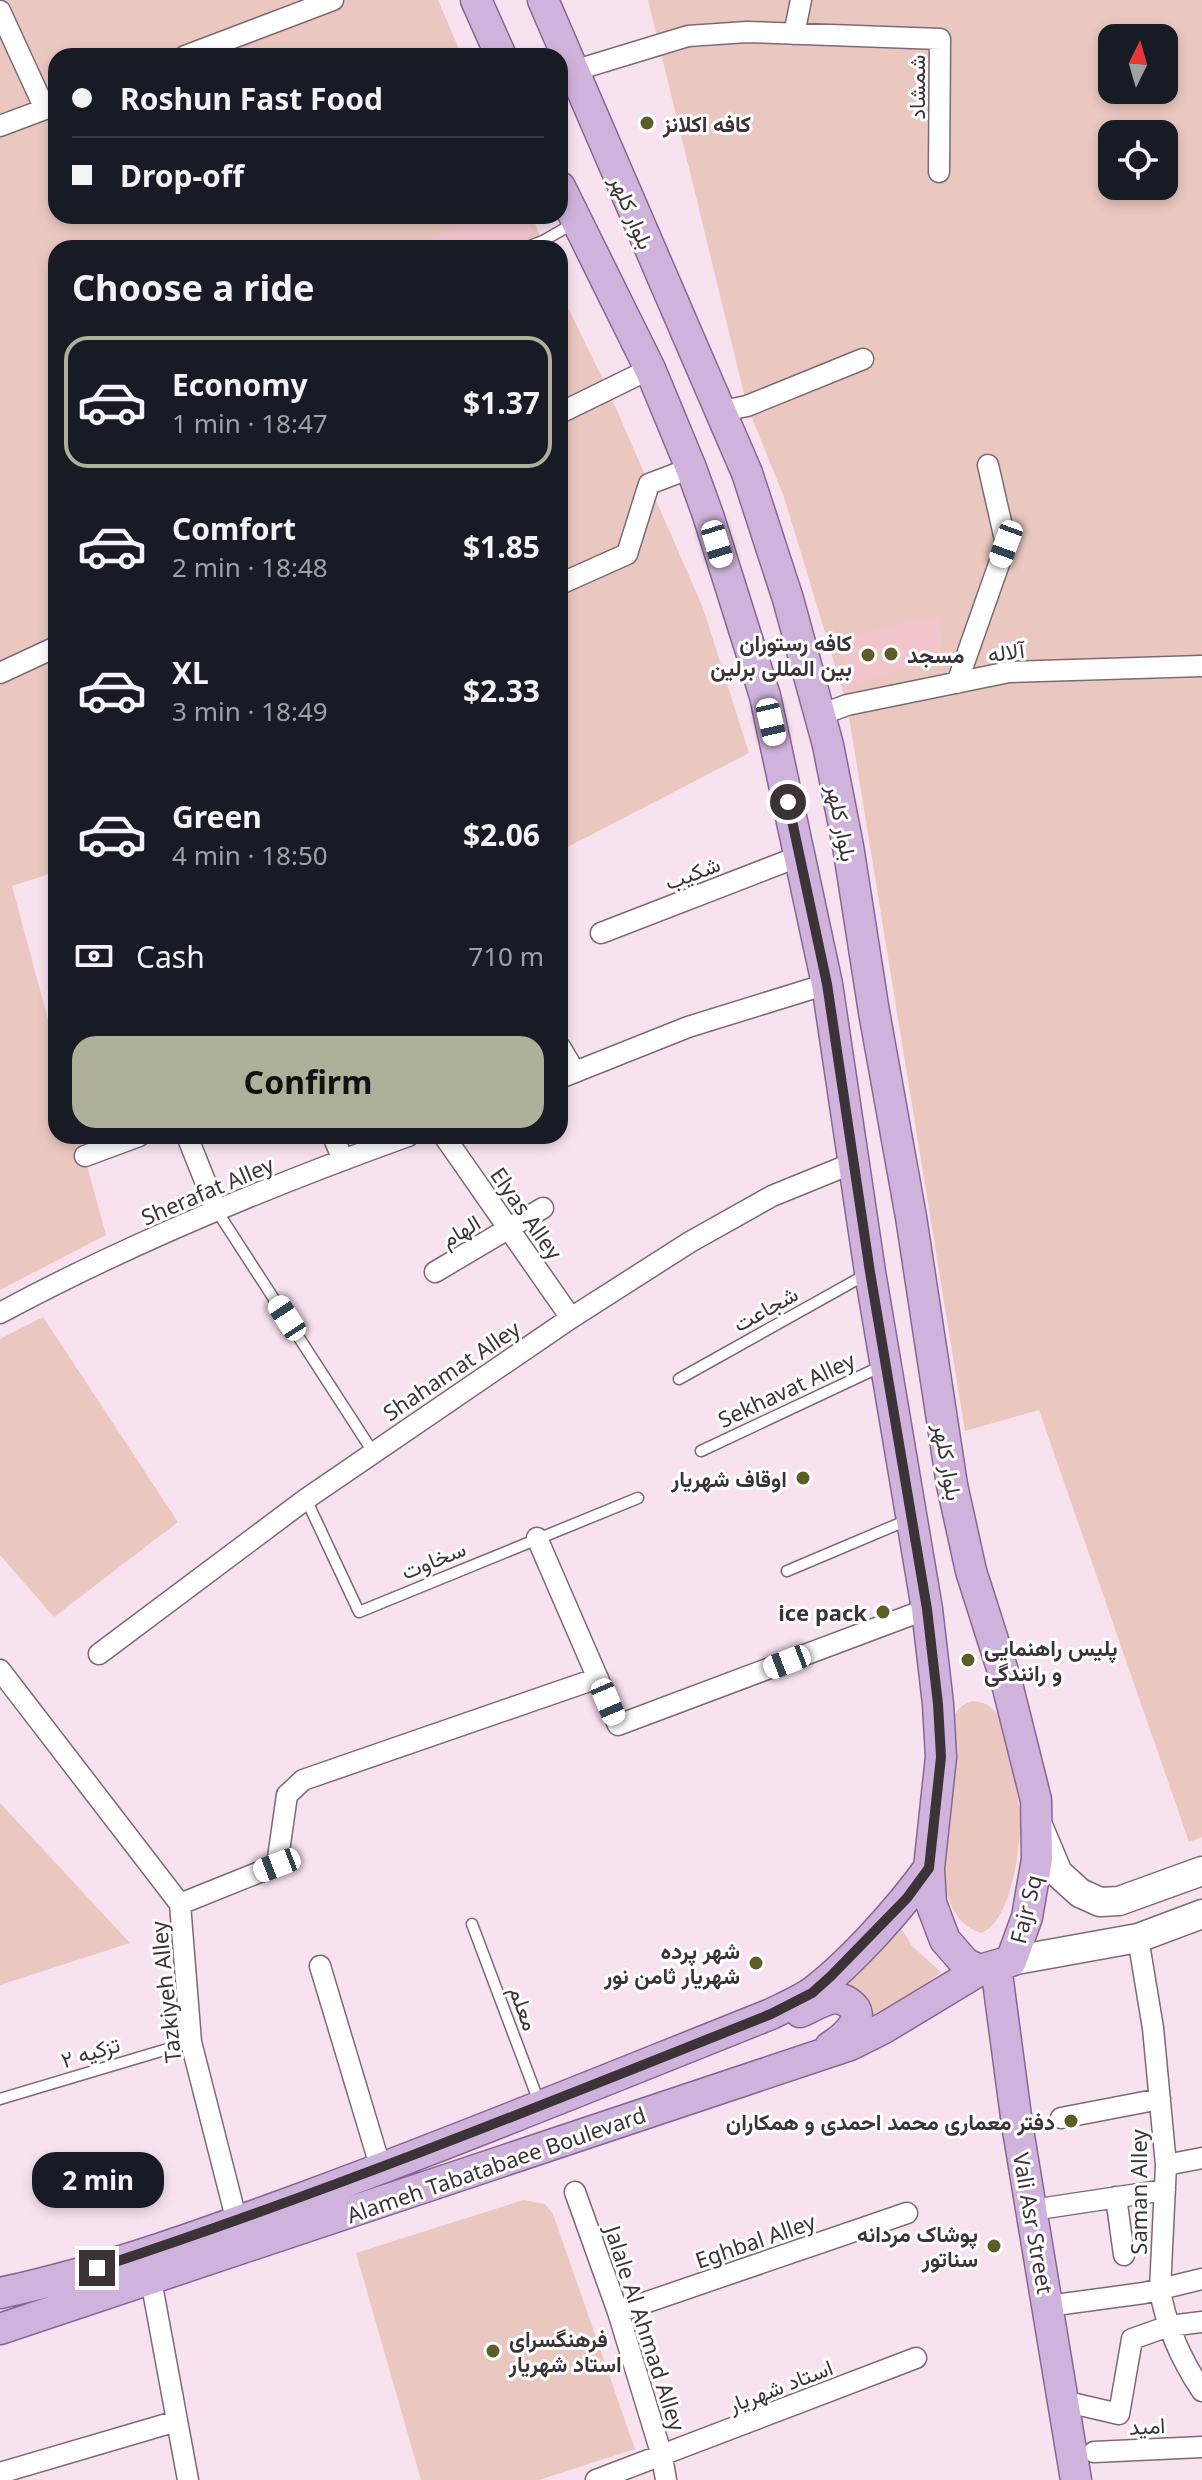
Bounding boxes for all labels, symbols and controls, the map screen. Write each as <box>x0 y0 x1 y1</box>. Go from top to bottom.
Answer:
north arrow <box>1098 24 1178 104</box>
map controls <box>1098 24 1178 200</box>
street label: شمشاد <box>901 55 931 119</box>
text: Roshun Fast Food <box>120 78 383 119</box>
place label: کافه اکلانز <box>662 108 751 138</box>
marker: کافه اکلانز <box>638 114 656 132</box>
button: locate <box>1098 120 1178 200</box>
text: Drop-off <box>120 155 244 196</box>
street label: بلوار کلهر <box>604 169 662 254</box>
text: Choose a ride <box>72 263 314 312</box>
text: Economy <box>172 364 308 405</box>
icon: car <box>76 366 148 438</box>
text: $1.37 <box>463 382 540 423</box>
text: 1 min · 18:47 <box>172 405 328 441</box>
text: Comfort <box>172 508 296 549</box>
icon: car <box>76 510 148 582</box>
car <box>987 517 1025 571</box>
car <box>699 518 735 570</box>
text: $1.85 <box>463 526 540 567</box>
text: 2 min · 18:48 <box>172 549 328 585</box>
place label: کافه رستوران بین المللی برلین <box>710 627 852 682</box>
street label: آلاله <box>986 634 1028 668</box>
place label: مسجد <box>907 639 964 669</box>
marker: مسجد <box>882 645 900 663</box>
marker: کافه رستوران بین المللی برلین <box>859 646 877 664</box>
text: XL <box>172 652 209 693</box>
icon: car <box>76 654 148 726</box>
text: $2.33 <box>463 670 540 711</box>
text: 3 min · 18:49 <box>172 693 328 729</box>
car <box>754 696 788 748</box>
street label: بلوار کلهر <box>821 781 865 864</box>
route start <box>770 784 806 820</box>
text: Green <box>172 796 262 837</box>
icon: car <box>76 798 148 870</box>
text: $2.06 <box>463 814 540 855</box>
text: 4 min · 18:50 <box>172 837 328 873</box>
street label: شکیب <box>660 848 724 896</box>
icon: cash <box>72 934 116 978</box>
text: Cash <box>136 936 205 977</box>
text: 710 m <box>468 938 544 974</box>
button: Confirm <box>72 1036 544 1128</box>
street label: Sherafat Alley <box>136 1148 279 1231</box>
street label: Elyas Alley <box>484 1161 570 1266</box>
street label: الهام <box>435 1207 486 1254</box>
street label: شجاعت <box>727 1278 803 1338</box>
car <box>264 1291 310 1345</box>
street label: Shahamat Alley <box>377 1313 526 1427</box>
street label: Sekhavat Alley <box>713 1344 860 1434</box>
street label: بلوار کلهر <box>927 1420 971 1503</box>
place label: اوقاف شهریار <box>670 1463 787 1493</box>
marker: اوقاف شهریار <box>794 1469 812 1487</box>
street label: سخاوت <box>396 1533 470 1585</box>
place label: ice pack <box>778 1597 867 1627</box>
marker: ice pack <box>874 1603 892 1621</box>
place label: پلیس راهنمایی و رانندگی <box>984 1632 1118 1687</box>
car <box>760 1642 814 1682</box>
marker: پلیس راهنمایی و رانندگی <box>959 1651 977 1669</box>
car <box>588 1675 628 1729</box>
car <box>250 1845 304 1885</box>
street label: Fajr Sq <box>1002 1871 1048 1947</box>
street label: Tazkiyeh Alley <box>143 1919 187 2064</box>
place label: شهر پرده شهریار ثامن نور <box>603 1935 740 1990</box>
marker: شهر پرده شهریار ثامن نور <box>747 1954 765 1972</box>
street label: معلم <box>502 1982 547 2035</box>
street label: تزکیه ۲ <box>57 2028 123 2074</box>
street label: Alameh Tabatabaee Boulevard <box>343 2099 649 2229</box>
place label: دفتر معماری محمد احمدی و همکاران <box>726 2106 1055 2136</box>
marker: دفتر معماری محمد احمدی و همکاران <box>1062 2112 1080 2130</box>
street label: Saman Alley <box>1123 2129 1153 2255</box>
street label: Vali Asr Street <box>1007 2150 1061 2296</box>
callout: 2 min <box>31 2152 163 2208</box>
text: 2 min <box>62 2162 134 2198</box>
street label: Eghbal Alley <box>691 2205 820 2275</box>
place label: پوشاک مردانه سناتور <box>857 2218 978 2273</box>
street label: Jalale Al Ahmad Alley <box>598 2220 694 2435</box>
marker: پوشاک مردانه سناتور <box>985 2237 1003 2255</box>
route end <box>79 2250 115 2286</box>
place label: فرهنگسرای استاد شهریار <box>508 2323 622 2378</box>
marker: فرهنگسرای استاد شهریار <box>484 2342 502 2360</box>
street label: استاد شهریار <box>722 2351 837 2419</box>
street label: امید <box>1128 2409 1166 2441</box>

